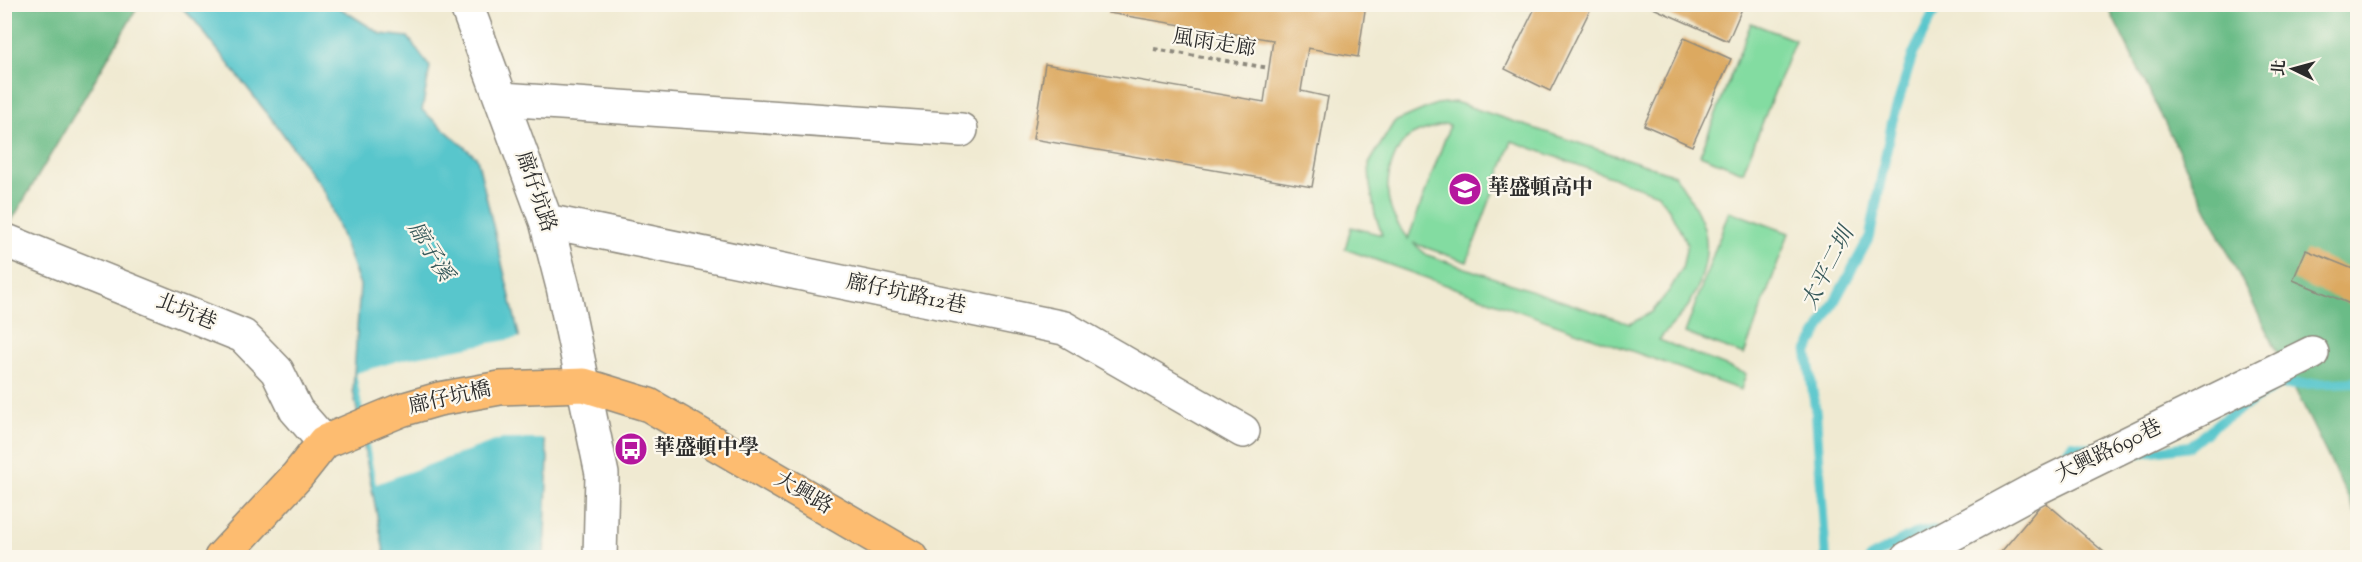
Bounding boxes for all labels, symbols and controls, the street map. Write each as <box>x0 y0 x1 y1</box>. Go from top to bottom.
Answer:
street label: 風雨走廊 <box>1170 23 1258 65</box>
north arrow <box>2263 39 2323 99</box>
text: 北 <box>2268 59 2293 77</box>
street label: 廍仔坑路 <box>507 147 563 237</box>
school or university icon: 華盛頓高中 <box>1447 171 1483 207</box>
place label: 華盛頓高中 <box>1488 174 1593 204</box>
water label: 廍子溪 <box>398 216 461 290</box>
water label: 太平二圳 <box>1795 219 1865 315</box>
street label: 廍仔坑路12巷 <box>843 268 969 322</box>
street label: 北坑巷 <box>151 287 221 339</box>
street label: 廍仔坑橋 <box>406 375 494 423</box>
street label: 大興路690巷 <box>2050 413 2168 491</box>
bus stop icon: 華盛頓中學 <box>613 431 649 467</box>
place label: 華盛頓中學 <box>654 434 759 464</box>
street label: 大興路 <box>768 465 838 523</box>

